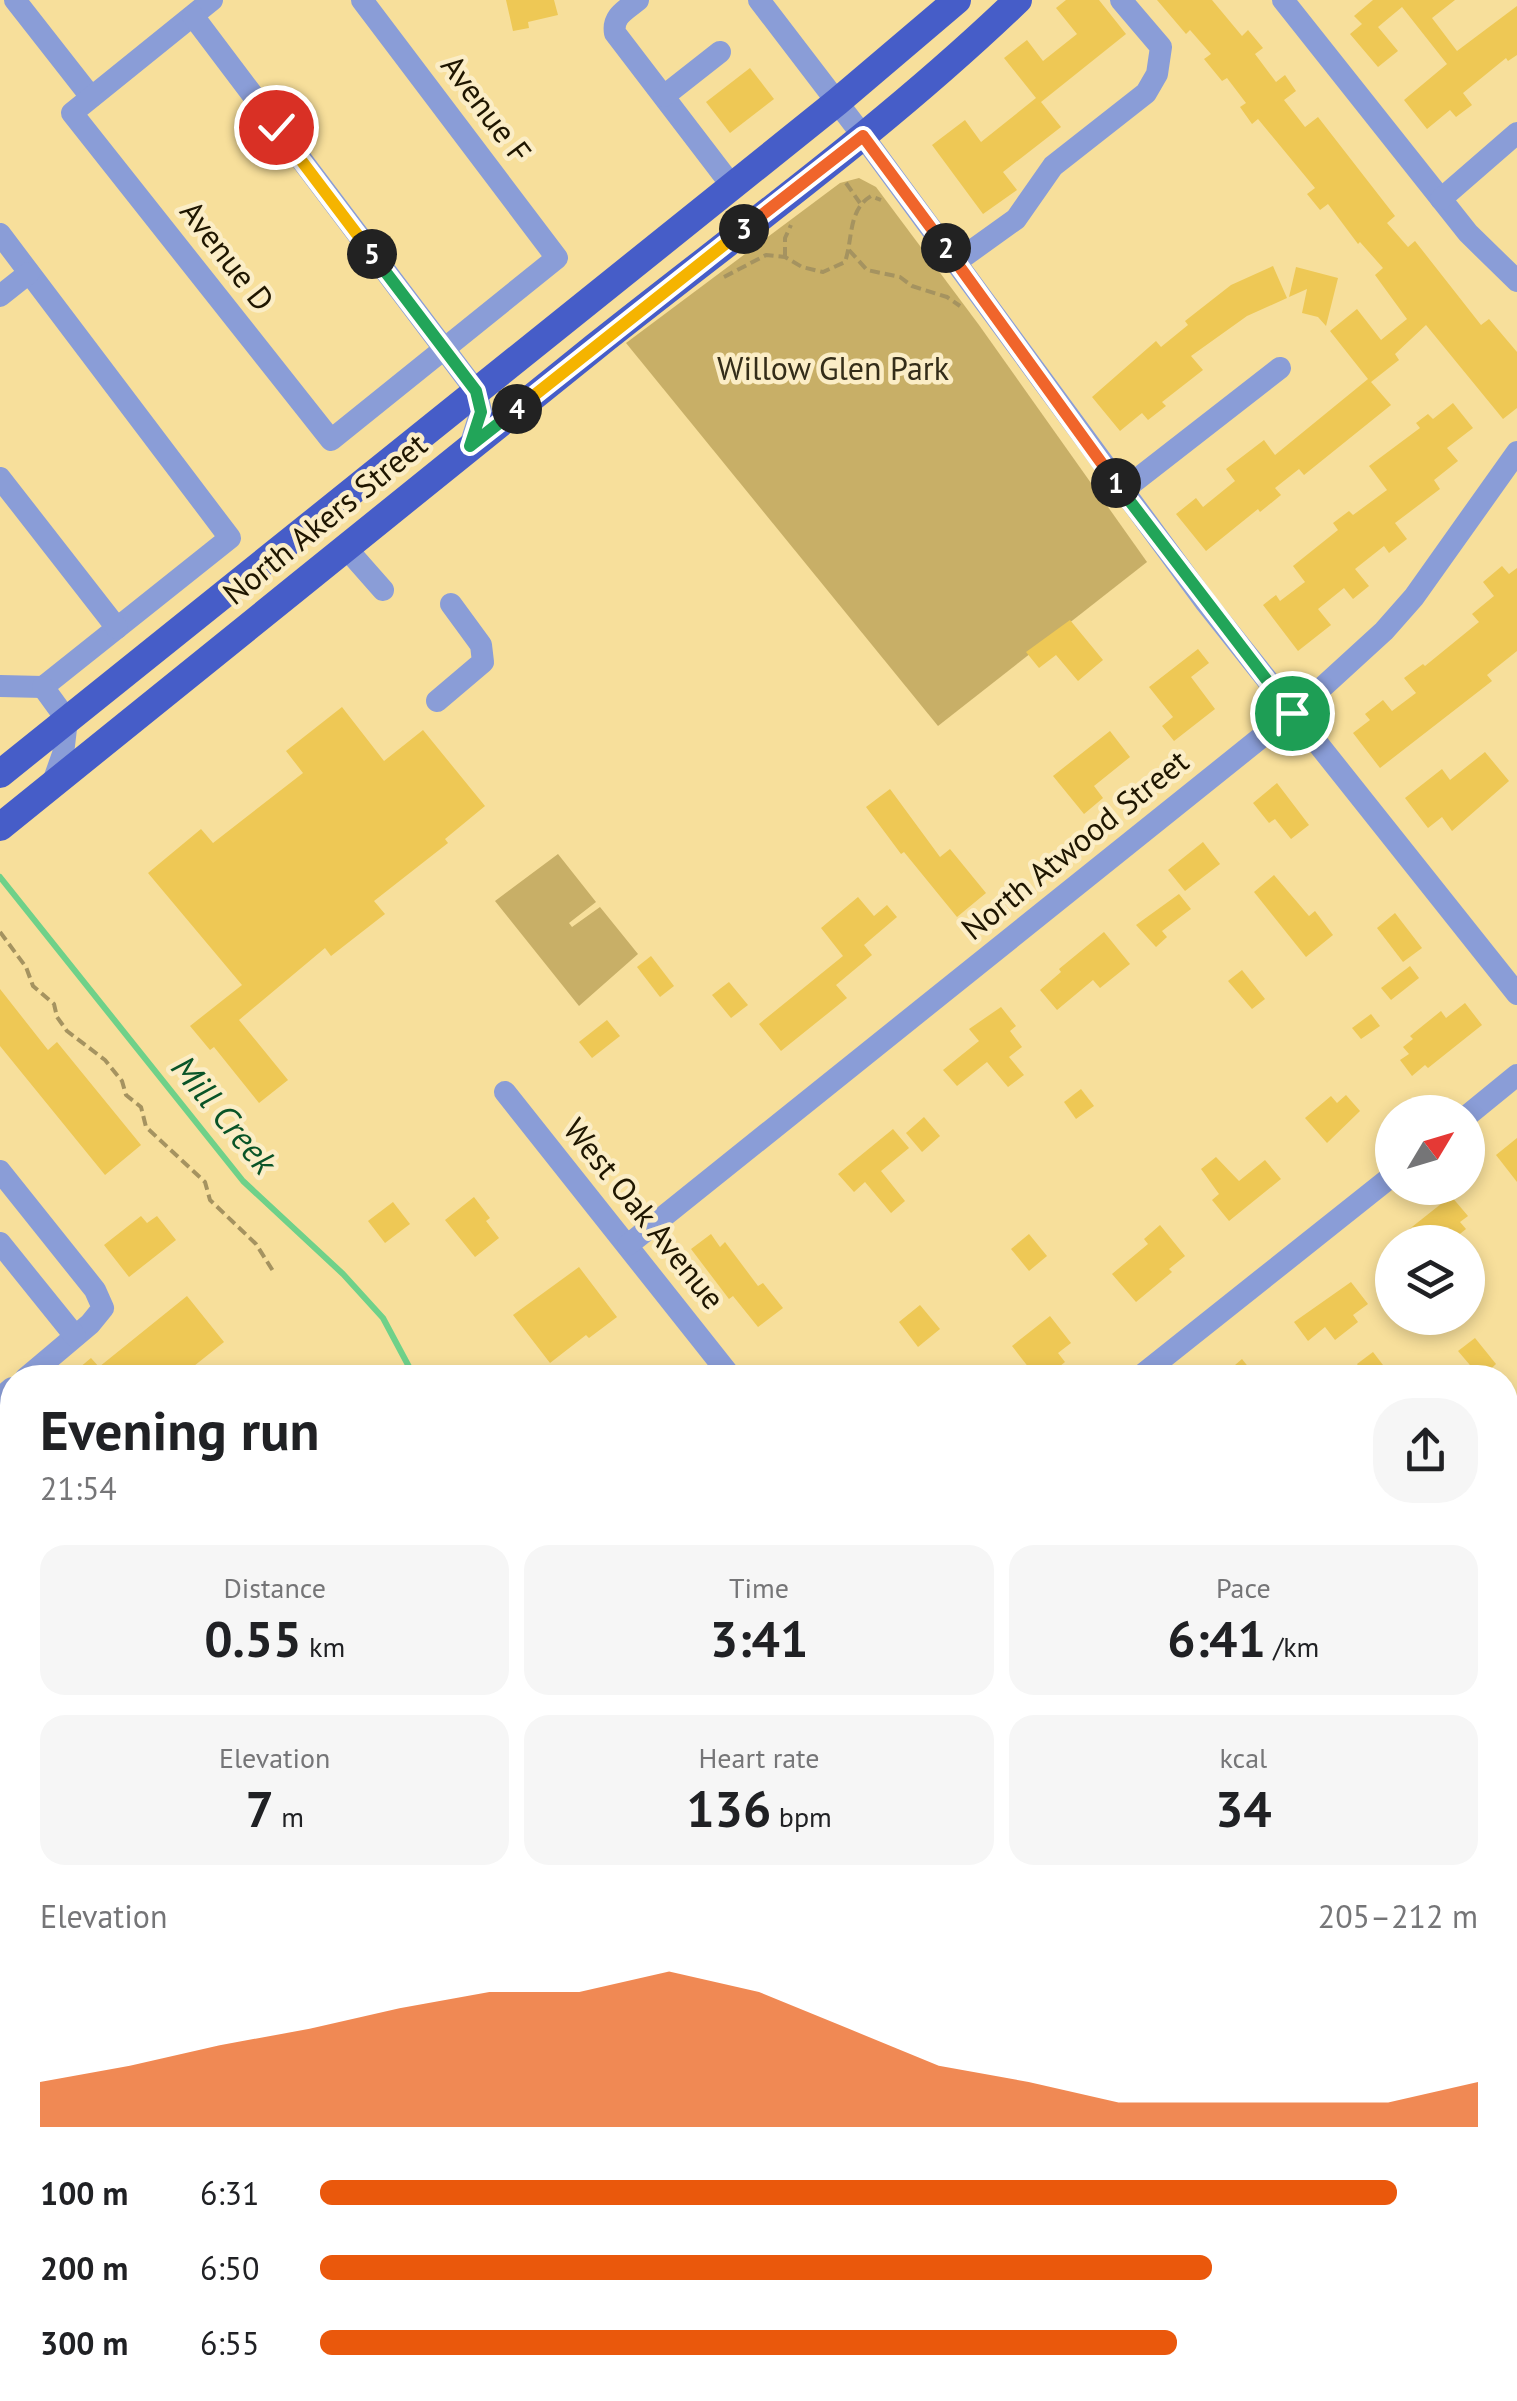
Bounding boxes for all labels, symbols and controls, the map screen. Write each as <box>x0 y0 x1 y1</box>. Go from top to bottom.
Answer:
street label: Avenue F <box>432 46 541 171</box>
pin <box>234 85 319 170</box>
icon: check <box>249 100 304 155</box>
street label: Avenue D <box>171 191 284 319</box>
pin: 3 <box>719 204 769 254</box>
text: 3 <box>736 210 752 247</box>
pin: 2 <box>921 223 971 273</box>
pin: 5 <box>347 229 397 279</box>
text: 2 <box>938 229 954 266</box>
text: 5 <box>364 235 380 272</box>
park label: Willow Glen Park <box>717 347 950 389</box>
pin: 4 <box>492 384 542 434</box>
text: 4 <box>509 390 525 427</box>
street label: North Akers Street <box>214 423 435 614</box>
pin: 1 <box>1091 458 1141 508</box>
text: 1 <box>1108 464 1124 501</box>
pin <box>1250 671 1335 756</box>
icon: arrive <box>1265 686 1320 741</box>
street label: North Atwood Street <box>952 740 1197 949</box>
water label: Mill Creek <box>162 1045 289 1184</box>
north arrow <box>1375 1095 1485 1205</box>
map controls <box>1375 1095 1485 1335</box>
street label: West Oak Avenue <box>555 1109 735 1317</box>
button: layers <box>1375 1225 1485 1335</box>
text: Evening run <box>40 1394 320 1465</box>
button: share <box>1373 1398 1478 1503</box>
text: 21:54 <box>40 1467 117 1509</box>
text: Distance <box>223 1569 326 1606</box>
text: Time <box>729 1569 789 1606</box>
text: Pace <box>1216 1569 1271 1606</box>
text: 0.55 <box>204 1606 302 1671</box>
text: 3:41 <box>710 1606 808 1671</box>
text: 6:41 <box>1167 1606 1266 1671</box>
text: km <box>302 1628 345 1665</box>
text: /km <box>1266 1628 1319 1665</box>
text: Elevation <box>219 1739 330 1776</box>
text: Heart rate <box>698 1739 820 1776</box>
text: kcal <box>1219 1739 1267 1776</box>
text: 7 <box>245 1776 274 1841</box>
text: 136 <box>686 1776 771 1841</box>
text: 34 <box>1215 1776 1272 1841</box>
text: m <box>274 1798 304 1835</box>
text: bpm <box>771 1798 832 1835</box>
text: Elevation <box>40 1895 167 1937</box>
text: 205–212 m <box>1318 1895 1478 1937</box>
text: 100 m <box>40 2172 128 2214</box>
text: 6:31 <box>200 2172 259 2214</box>
text: 200 m <box>40 2247 128 2289</box>
text: 6:50 <box>200 2247 259 2289</box>
text: 300 m <box>40 2322 128 2364</box>
text: 6:55 <box>200 2322 259 2364</box>

